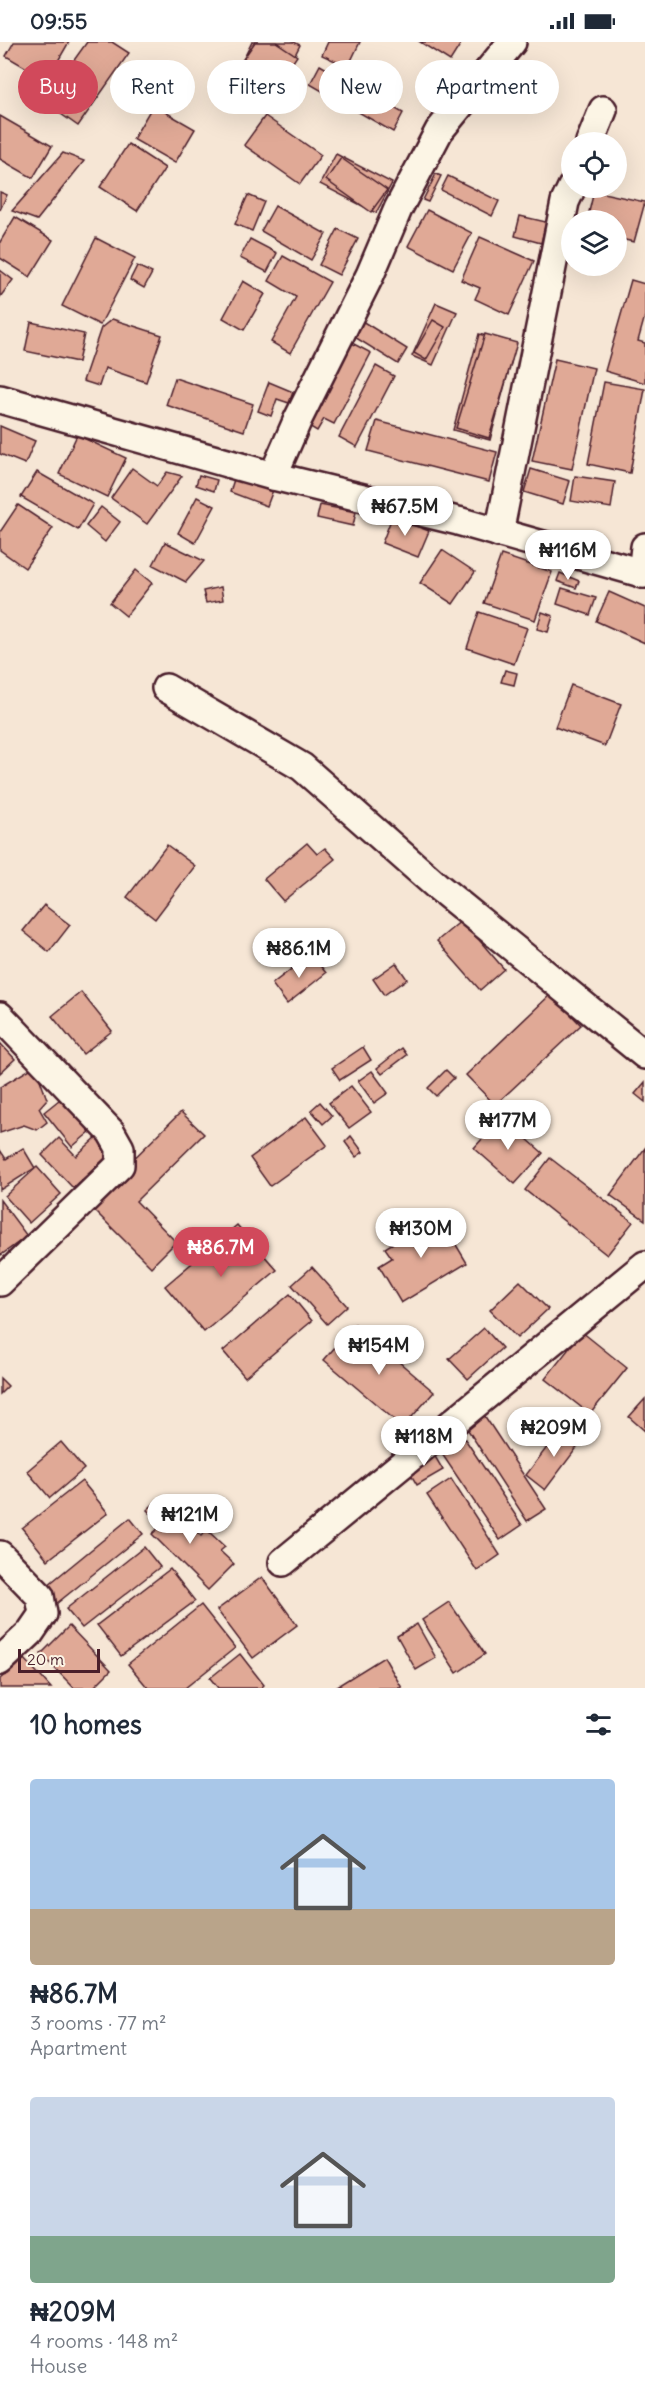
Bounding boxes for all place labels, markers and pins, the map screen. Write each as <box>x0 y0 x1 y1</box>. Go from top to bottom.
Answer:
pin: ₦67.5M <box>356 486 454 537</box>
pin: ₦116M <box>526 530 610 581</box>
pin: ₦86.1M <box>250 928 348 979</box>
pin: ₦177M <box>466 1100 550 1151</box>
pin: ₦130M <box>379 1208 463 1259</box>
pin: ₦86.7M <box>172 1227 270 1278</box>
pin: ₦154M <box>337 1325 421 1376</box>
pin: ₦209M <box>512 1407 596 1458</box>
pin: ₦118M <box>382 1416 466 1467</box>
pin: ₦121M <box>148 1494 232 1545</box>

